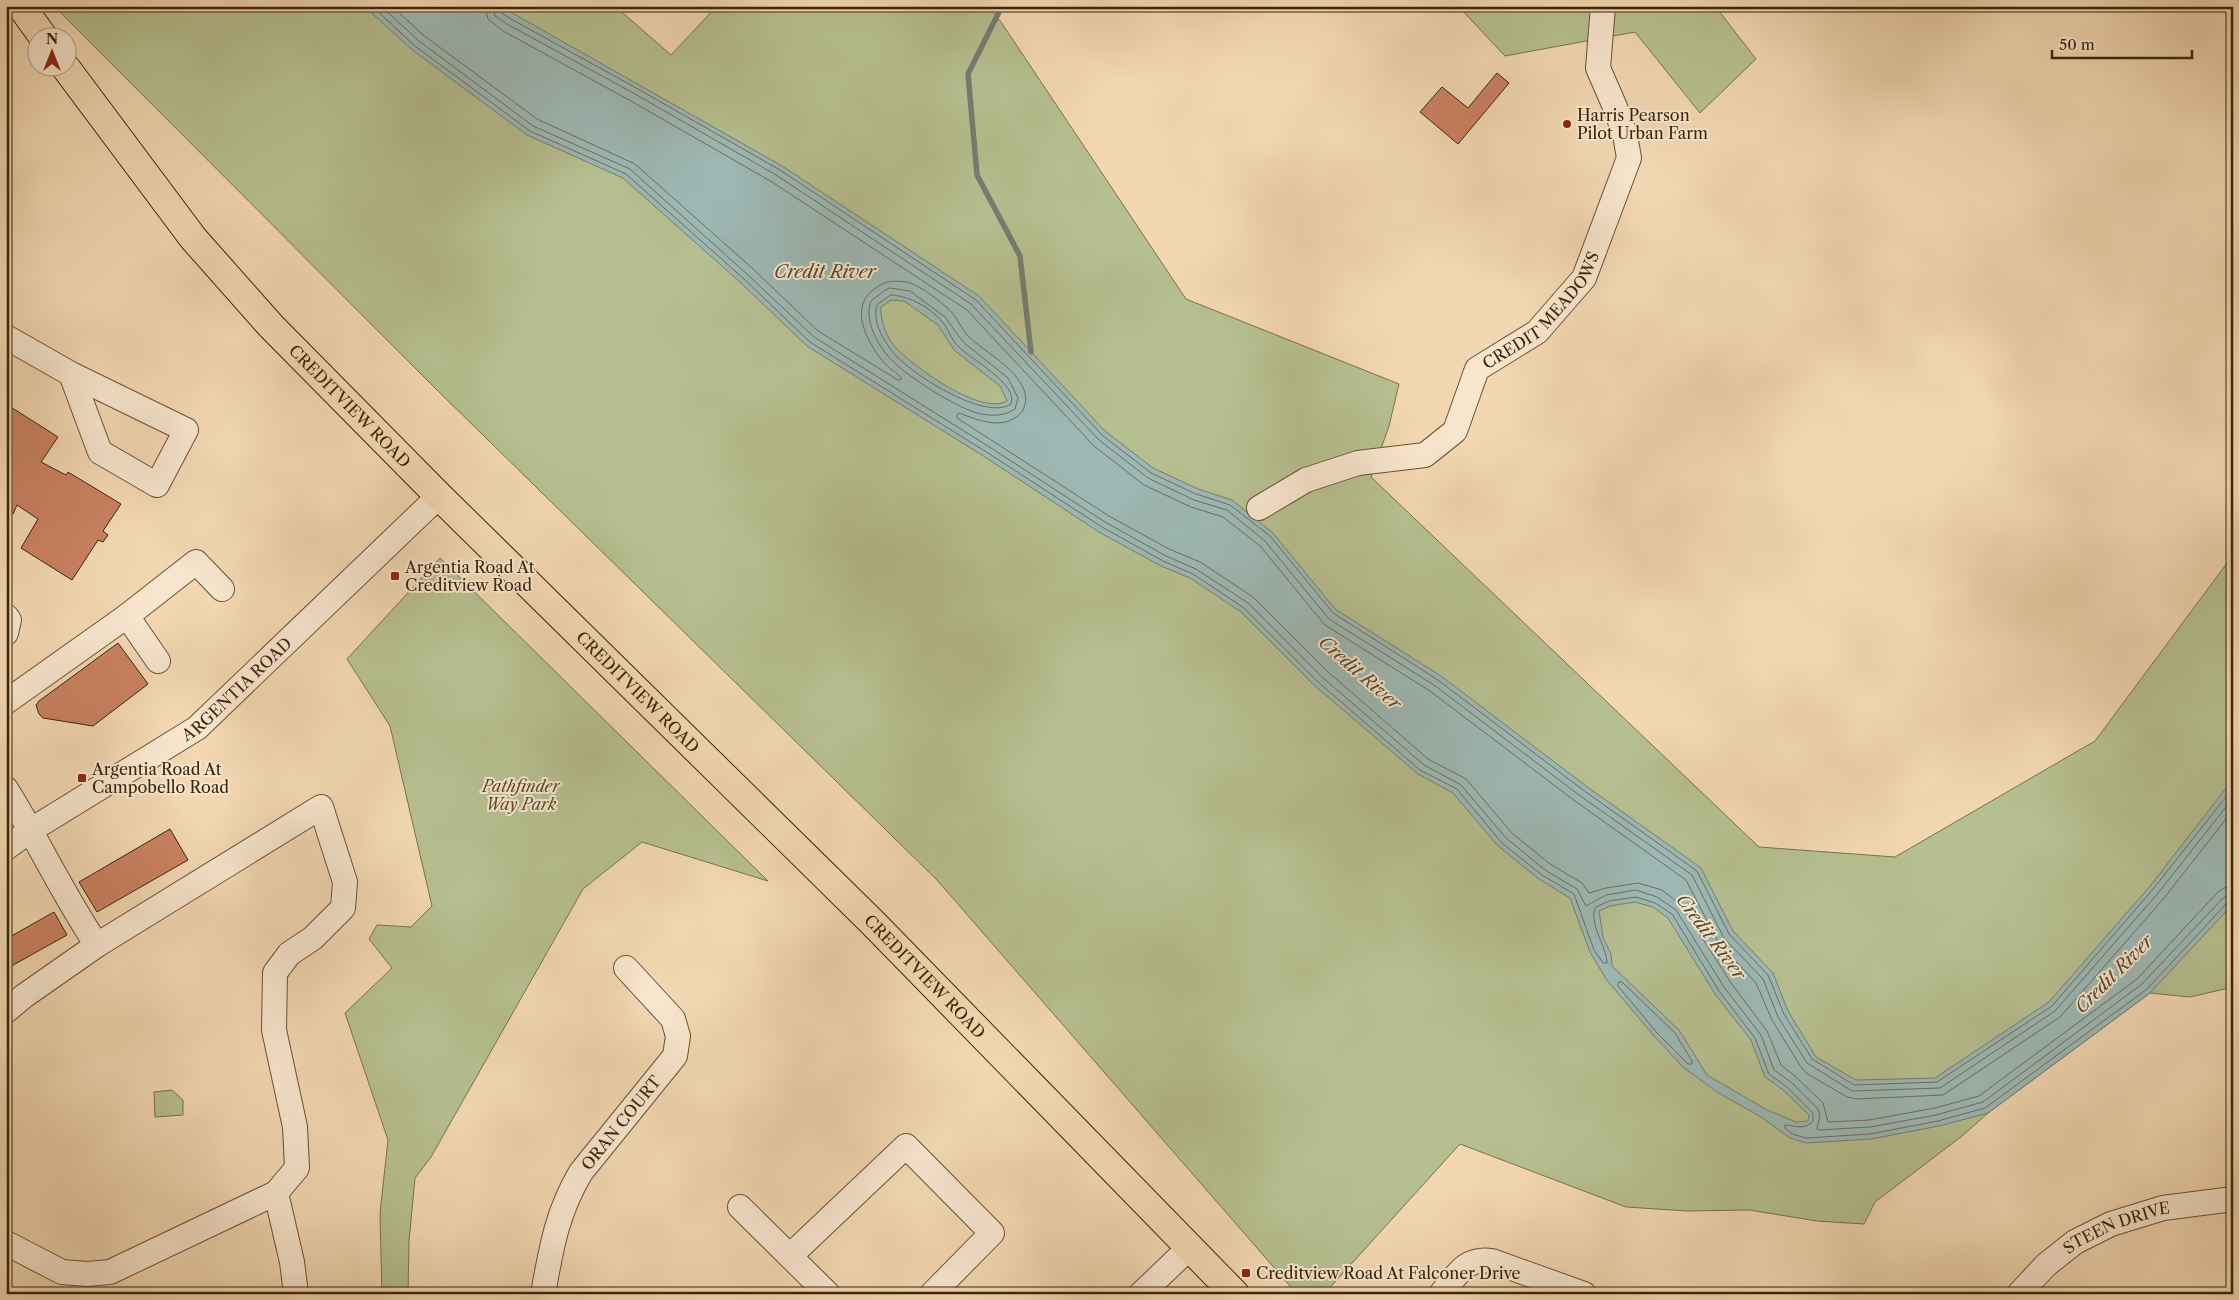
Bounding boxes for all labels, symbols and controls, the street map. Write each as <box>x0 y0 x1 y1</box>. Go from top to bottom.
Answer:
north arrow <box>28 28 78 78</box>
scale bar <box>2052 28 2192 60</box>
text: N <box>46 30 58 48</box>
text: 50 m <box>2059 35 2095 54</box>
place label: Harris Pearson Pilot Urban Farm <box>1577 105 1708 143</box>
marker: Harris Pearson Pilot Urban Farm <box>1561 118 1573 130</box>
street label: CREDIT MEADOWS <box>1479 249 1603 373</box>
water label: Credit River <box>774 261 878 283</box>
street label: CREDITVIEW ROAD <box>285 340 415 471</box>
place label: Argentia Road At Creditview Road <box>404 557 535 595</box>
marker: Argentia Road At Creditview Road <box>389 570 401 582</box>
street label: CREDITVIEW ROAD <box>572 627 704 757</box>
water label: Credit River <box>1314 631 1407 716</box>
street label: ARGENTIA ROAD <box>177 633 296 746</box>
place label: Argentia Road At Campobello Road <box>91 759 229 797</box>
marker: Argentia Road At Campobello Road <box>76 772 88 784</box>
park label: Pathfinder Way Park <box>480 776 561 814</box>
water label: Credit River <box>1672 890 1751 986</box>
street label: CREDITVIEW ROAD <box>860 910 990 1042</box>
water label: Credit River <box>2070 929 2159 1018</box>
street label: ORAN COURT <box>577 1072 665 1174</box>
street label: STEEN DRIVE <box>2059 1197 2171 1258</box>
place label: Creditview Road At Falconer Drive <box>1256 1263 1521 1283</box>
marker: Creditview Road At Falconer Drive <box>1240 1267 1252 1279</box>

